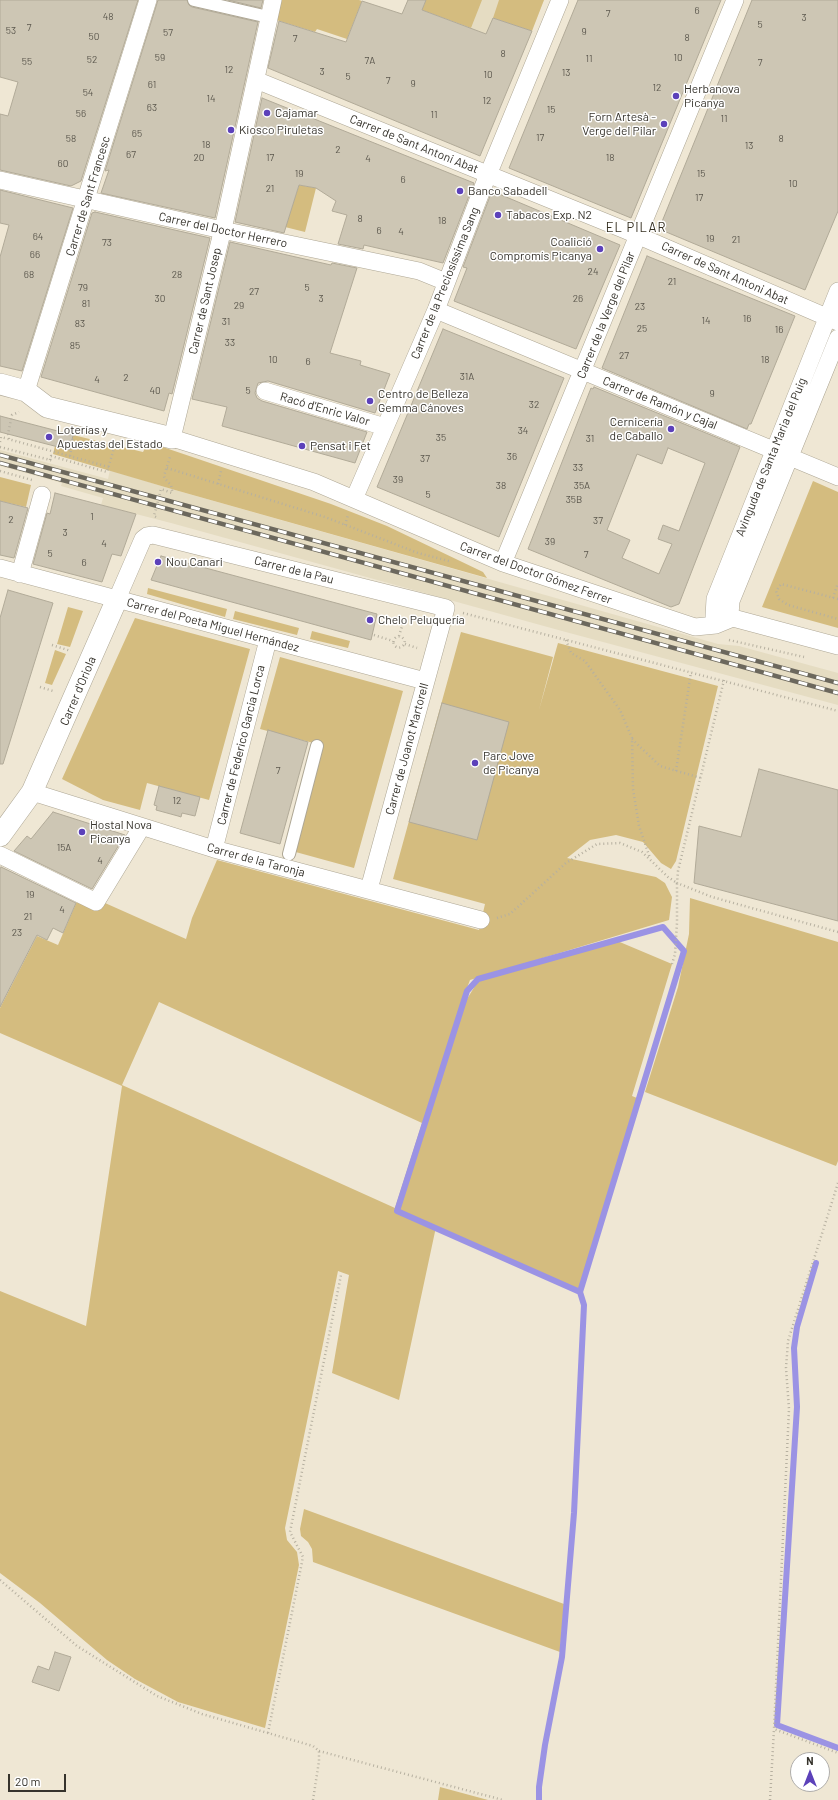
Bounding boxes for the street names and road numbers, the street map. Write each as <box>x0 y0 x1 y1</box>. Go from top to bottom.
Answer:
street label: Carrer de Sant Antoni Abat <box>348 112 480 176</box>
street label: Carrer de Sant Francesc <box>63 134 113 258</box>
street label: Carrer de la Preciosíssima Sang <box>408 205 482 361</box>
street label: Carrer del Doctor Herrero <box>157 209 289 251</box>
street label: Carrer de Sant Antoni Abat <box>659 238 791 308</box>
street label: Carrer de Sant Josep <box>186 246 224 356</box>
street label: Carrer de la Verge del Pilar <box>574 249 638 381</box>
street label: Carrer de Ramón y Cajal <box>601 373 719 433</box>
street label: Avinguda de Santa Maria del Puig <box>733 376 809 538</box>
street label: Racó d'Enric Valor <box>278 389 372 429</box>
street label: Carrer del Doctor Gómez Ferrer <box>458 539 614 607</box>
street label: Carrer de la Pau <box>253 553 335 587</box>
street label: Carrer del Poeta Miguel Hernández <box>125 595 301 655</box>
street label: Carrer d'Oriola <box>57 654 99 728</box>
street label: Carrer de Federico Garcia Lorca <box>214 664 268 826</box>
street label: Carrer de Joanot Martorell <box>382 681 432 817</box>
street label: Carrer de la Taronja <box>205 840 307 880</box>

